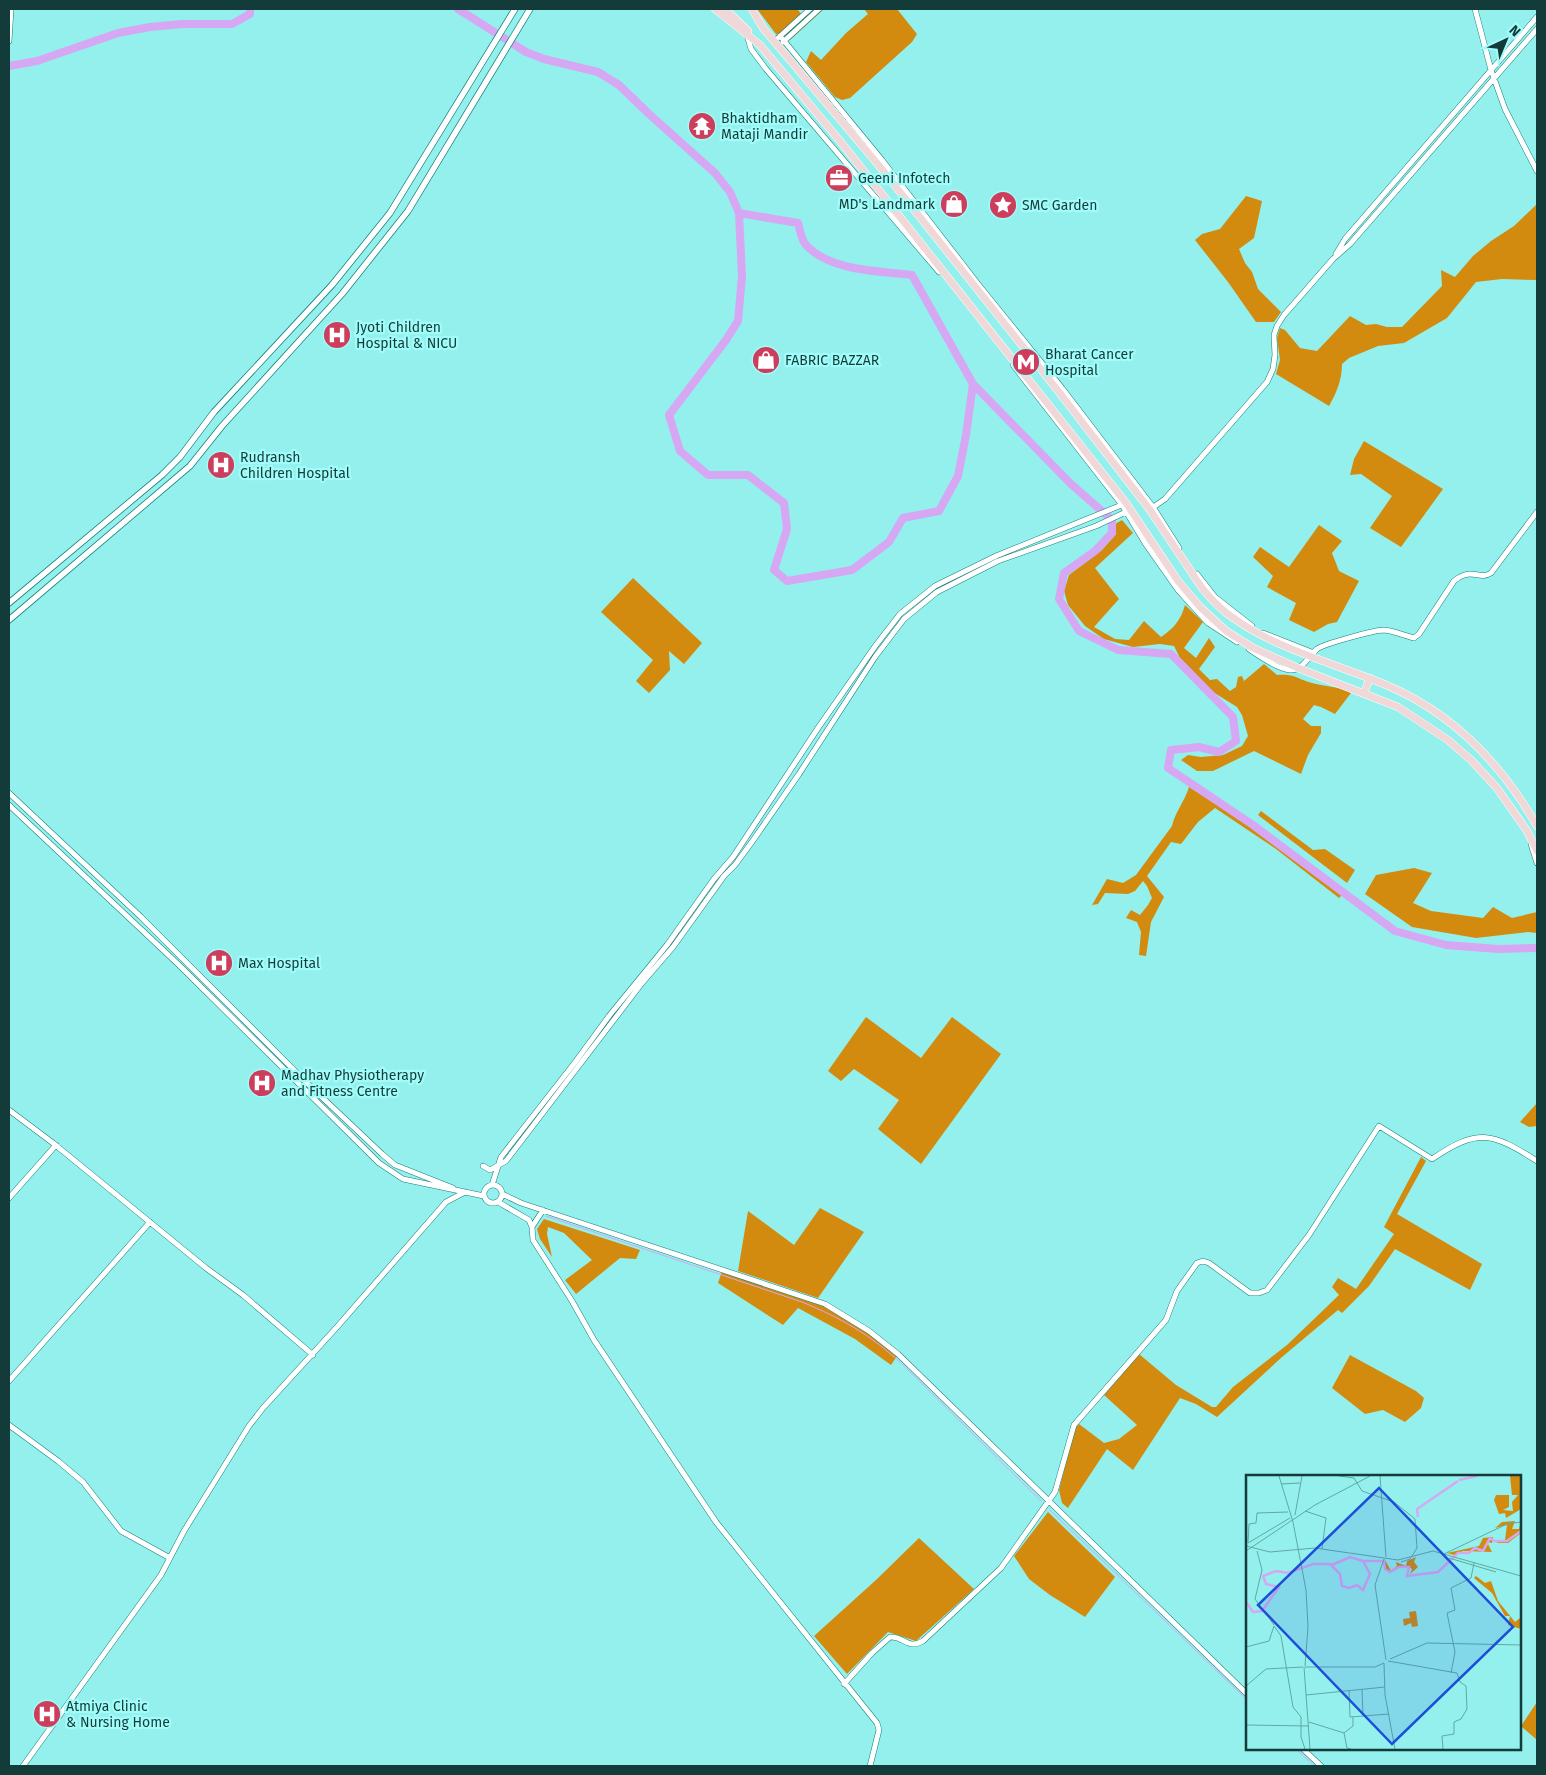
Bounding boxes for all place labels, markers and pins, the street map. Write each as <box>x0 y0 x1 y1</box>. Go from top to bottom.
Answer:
place label: Bhaktidham Mataji Mandir <box>721 110 809 143</box>
temple icon: Bhaktidham Mataji Mandir <box>687 111 717 141</box>
office icon: Geeni Infotech <box>824 163 854 193</box>
place label: Geeni Infotech <box>858 170 950 187</box>
shop icon: MD's Landmark <box>939 189 969 219</box>
place icon: SMC Garden <box>988 190 1018 220</box>
place label: MD's Landmark <box>839 196 936 213</box>
place label: SMC Garden <box>1022 197 1097 214</box>
place label: Jyoti Children Hospital & NICU <box>356 319 457 352</box>
hospital icon: Jyoti Children Hospital & NICU <box>322 320 352 350</box>
shop icon: FABRIC BAZZAR <box>751 345 781 375</box>
place label: Bharat Cancer Hospital <box>1045 346 1134 379</box>
metro station icon: Bharat Cancer Hospital <box>1011 347 1041 377</box>
place label: FABRIC BAZZAR <box>785 352 880 369</box>
place label: Rudransh Children Hospital <box>240 449 350 482</box>
hospital icon: Rudransh Children Hospital <box>206 450 236 480</box>
hospital icon: Max Hospital <box>204 948 234 978</box>
place label: Max Hospital <box>238 955 320 972</box>
place label: Madhav Physiotherapy and Fitness Centre <box>281 1067 424 1100</box>
hospital icon: Madhav Physiotherapy and Fitness Centre <box>247 1068 277 1098</box>
place label: Atmiya Clinic & Nursing Home <box>66 1698 170 1731</box>
hospital icon: Atmiya Clinic & Nursing Home <box>32 1699 62 1729</box>

